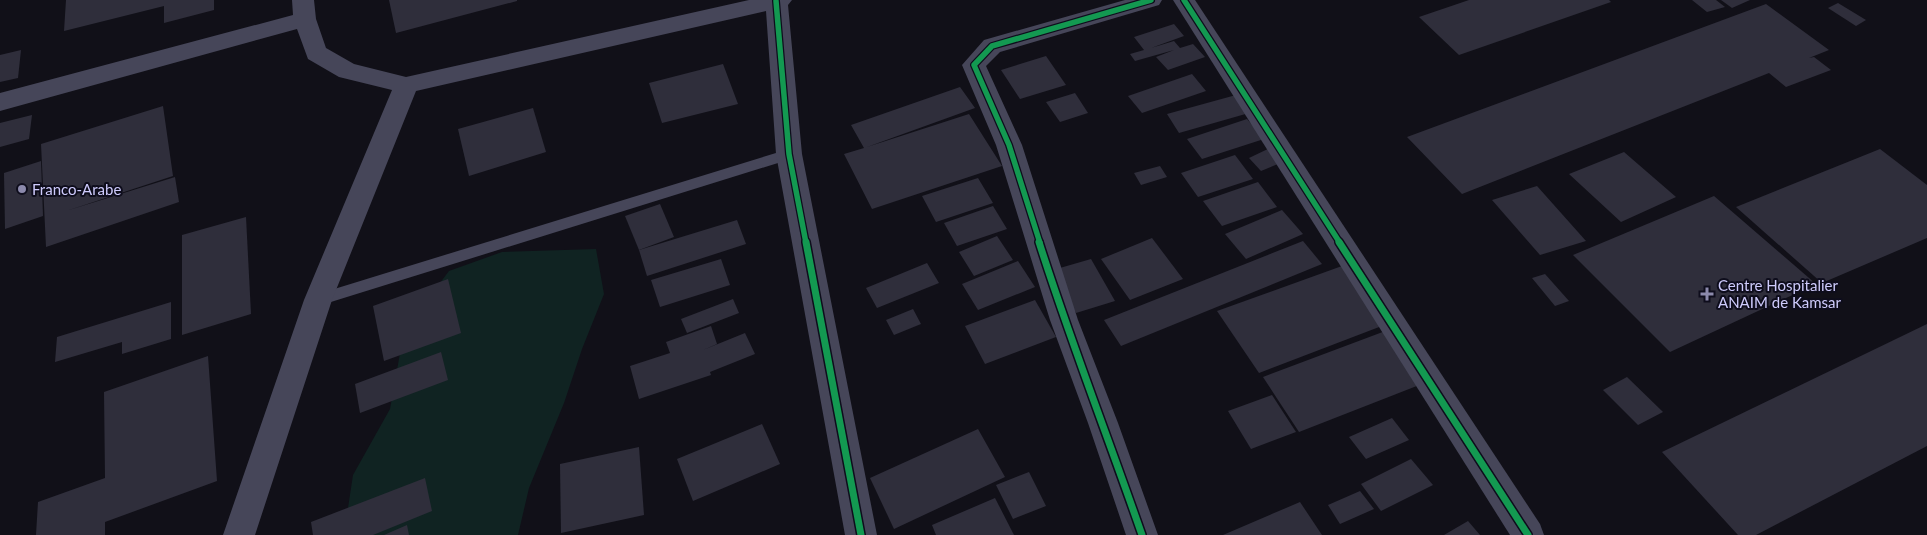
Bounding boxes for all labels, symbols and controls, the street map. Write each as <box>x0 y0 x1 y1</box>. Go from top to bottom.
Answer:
place label: Franco-Arabe <box>32 180 121 198</box>
marker: Franco-Arabe <box>16 183 28 195</box>
place label: Centre Hospitalier ANAIM de Kamsar <box>1718 276 1842 311</box>
marker: Centre Hospitalier ANAIM de Kamsar <box>1700 287 1714 301</box>

